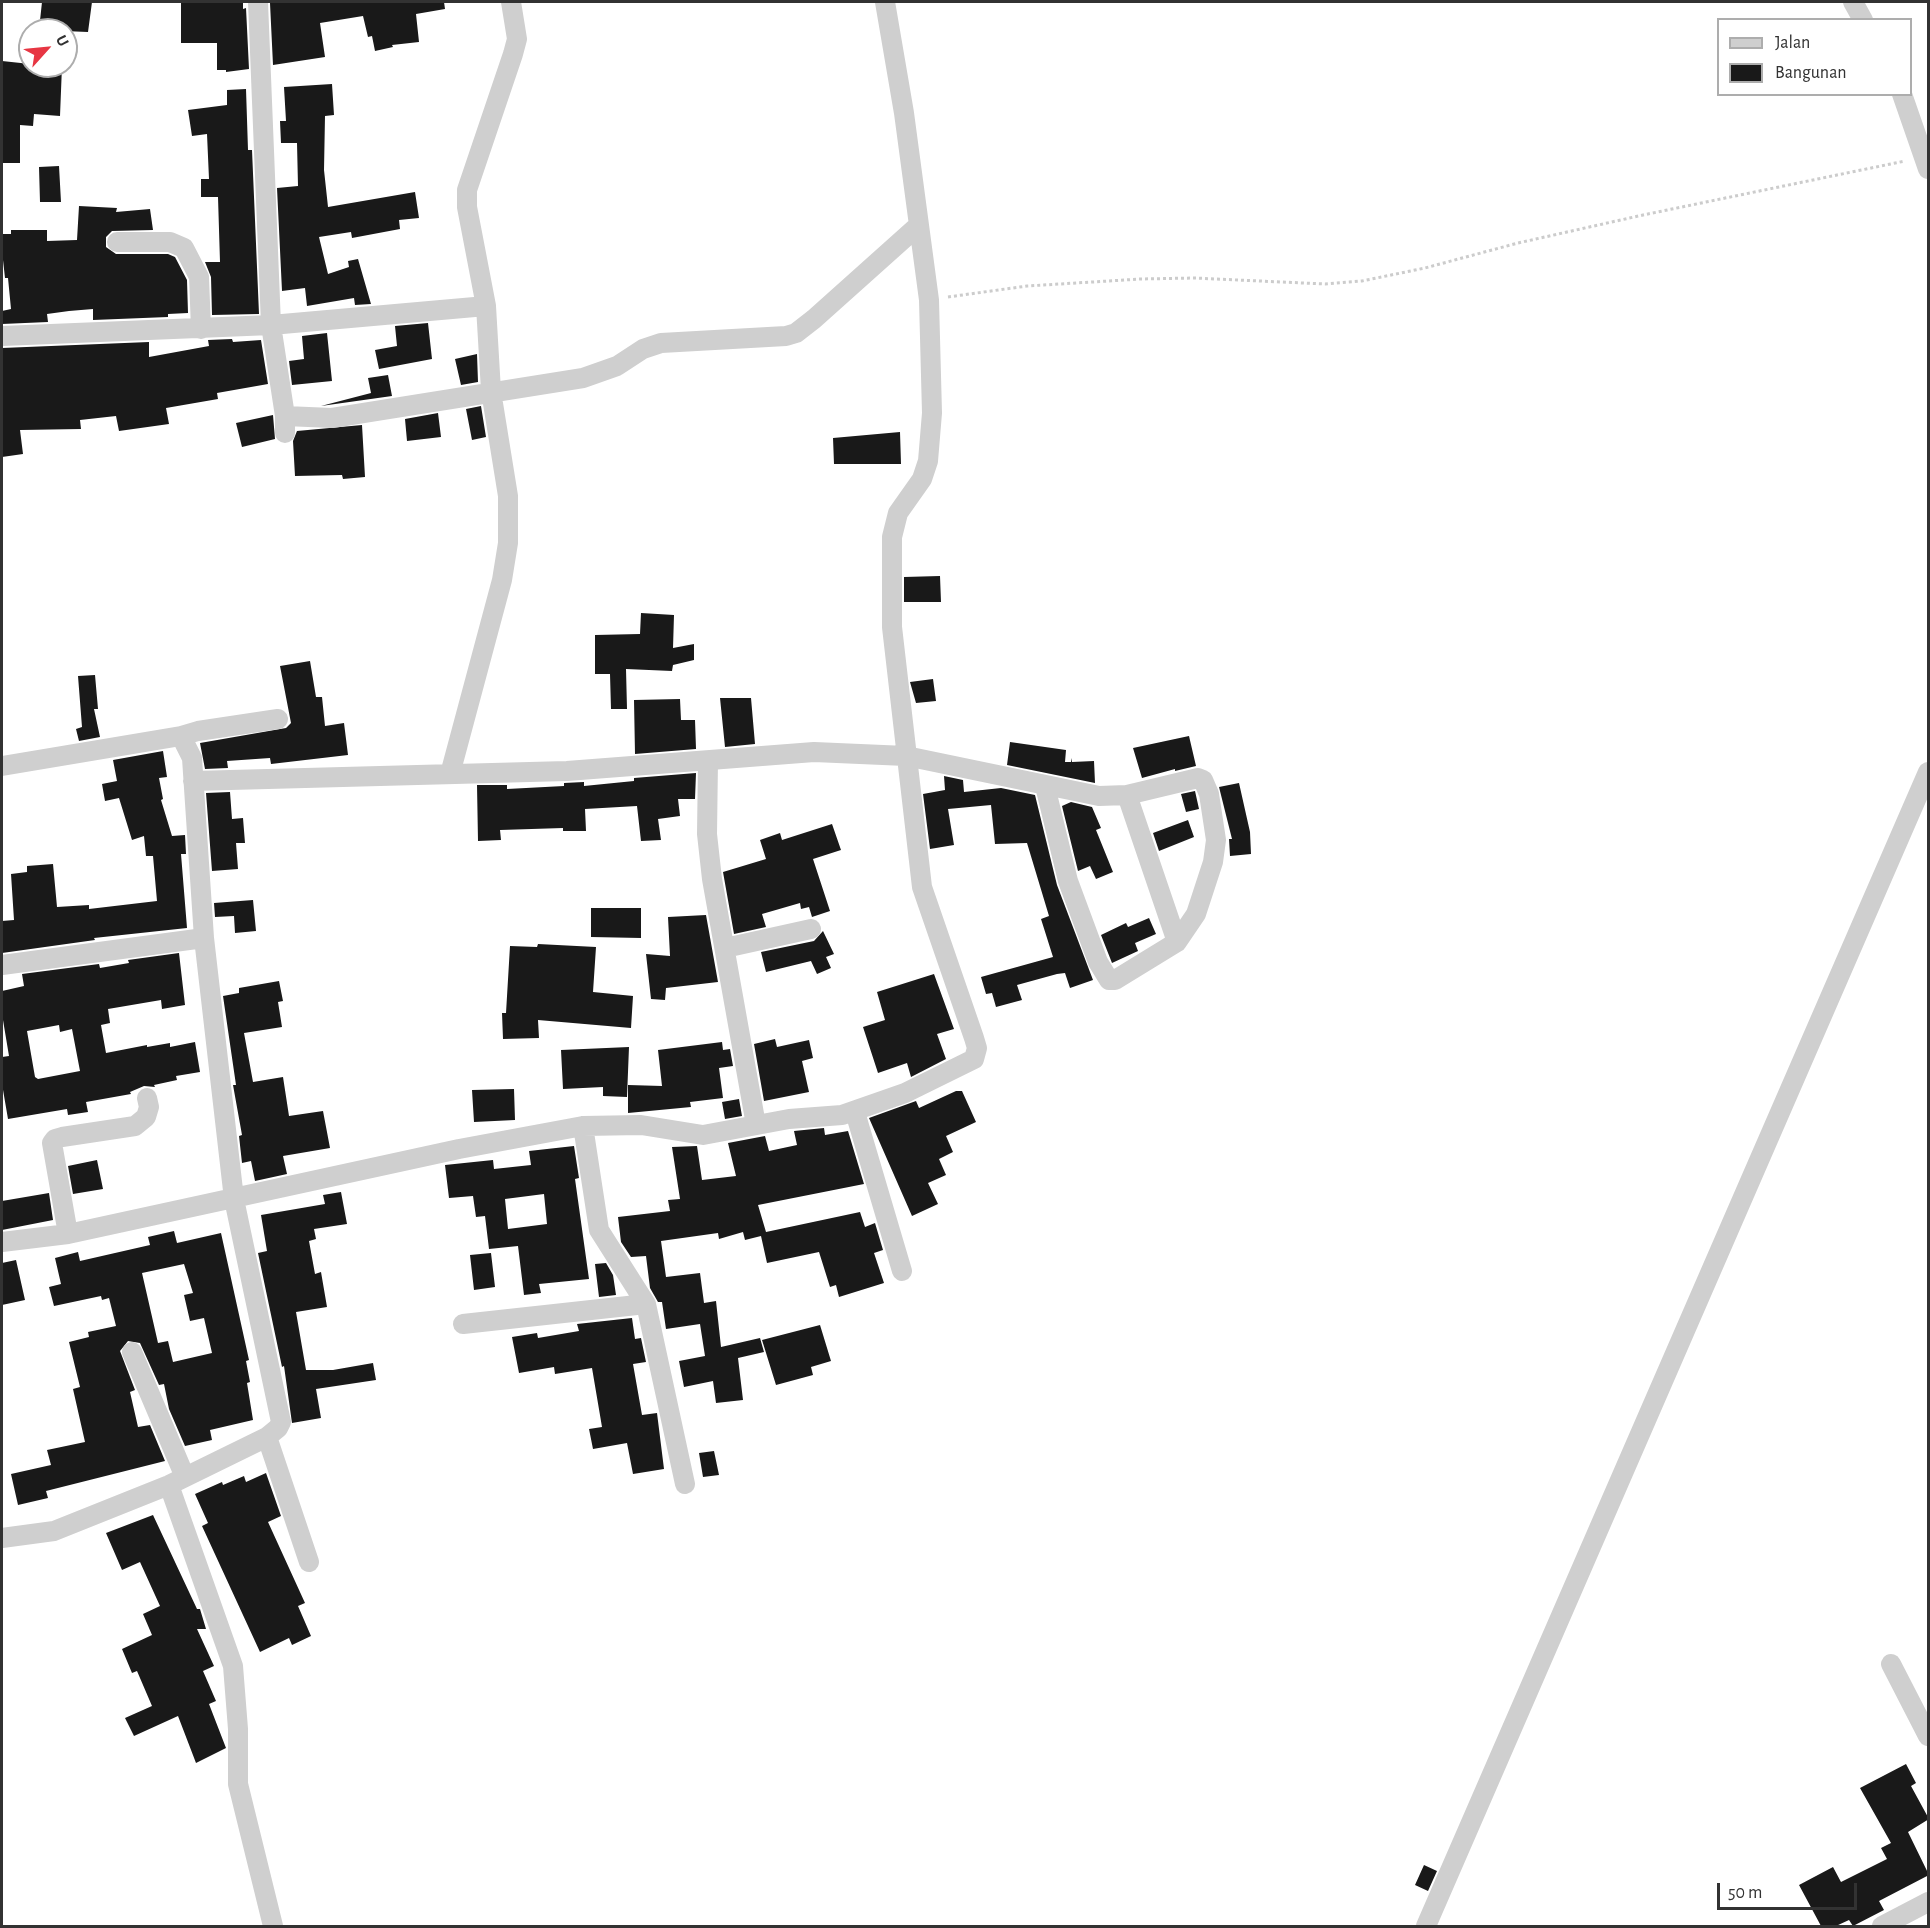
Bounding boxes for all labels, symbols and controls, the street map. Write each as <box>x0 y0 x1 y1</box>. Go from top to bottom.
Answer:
north arrow <box>18 18 78 78</box>
legend <box>1717 18 1912 96</box>
text: U <box>53 33 72 49</box>
text: Jalan <box>1775 34 1810 52</box>
text: Bangunan <box>1775 64 1847 82</box>
scale bar <box>1720 1871 1860 1909</box>
text: 50 m <box>1728 1884 1762 1902</box>

